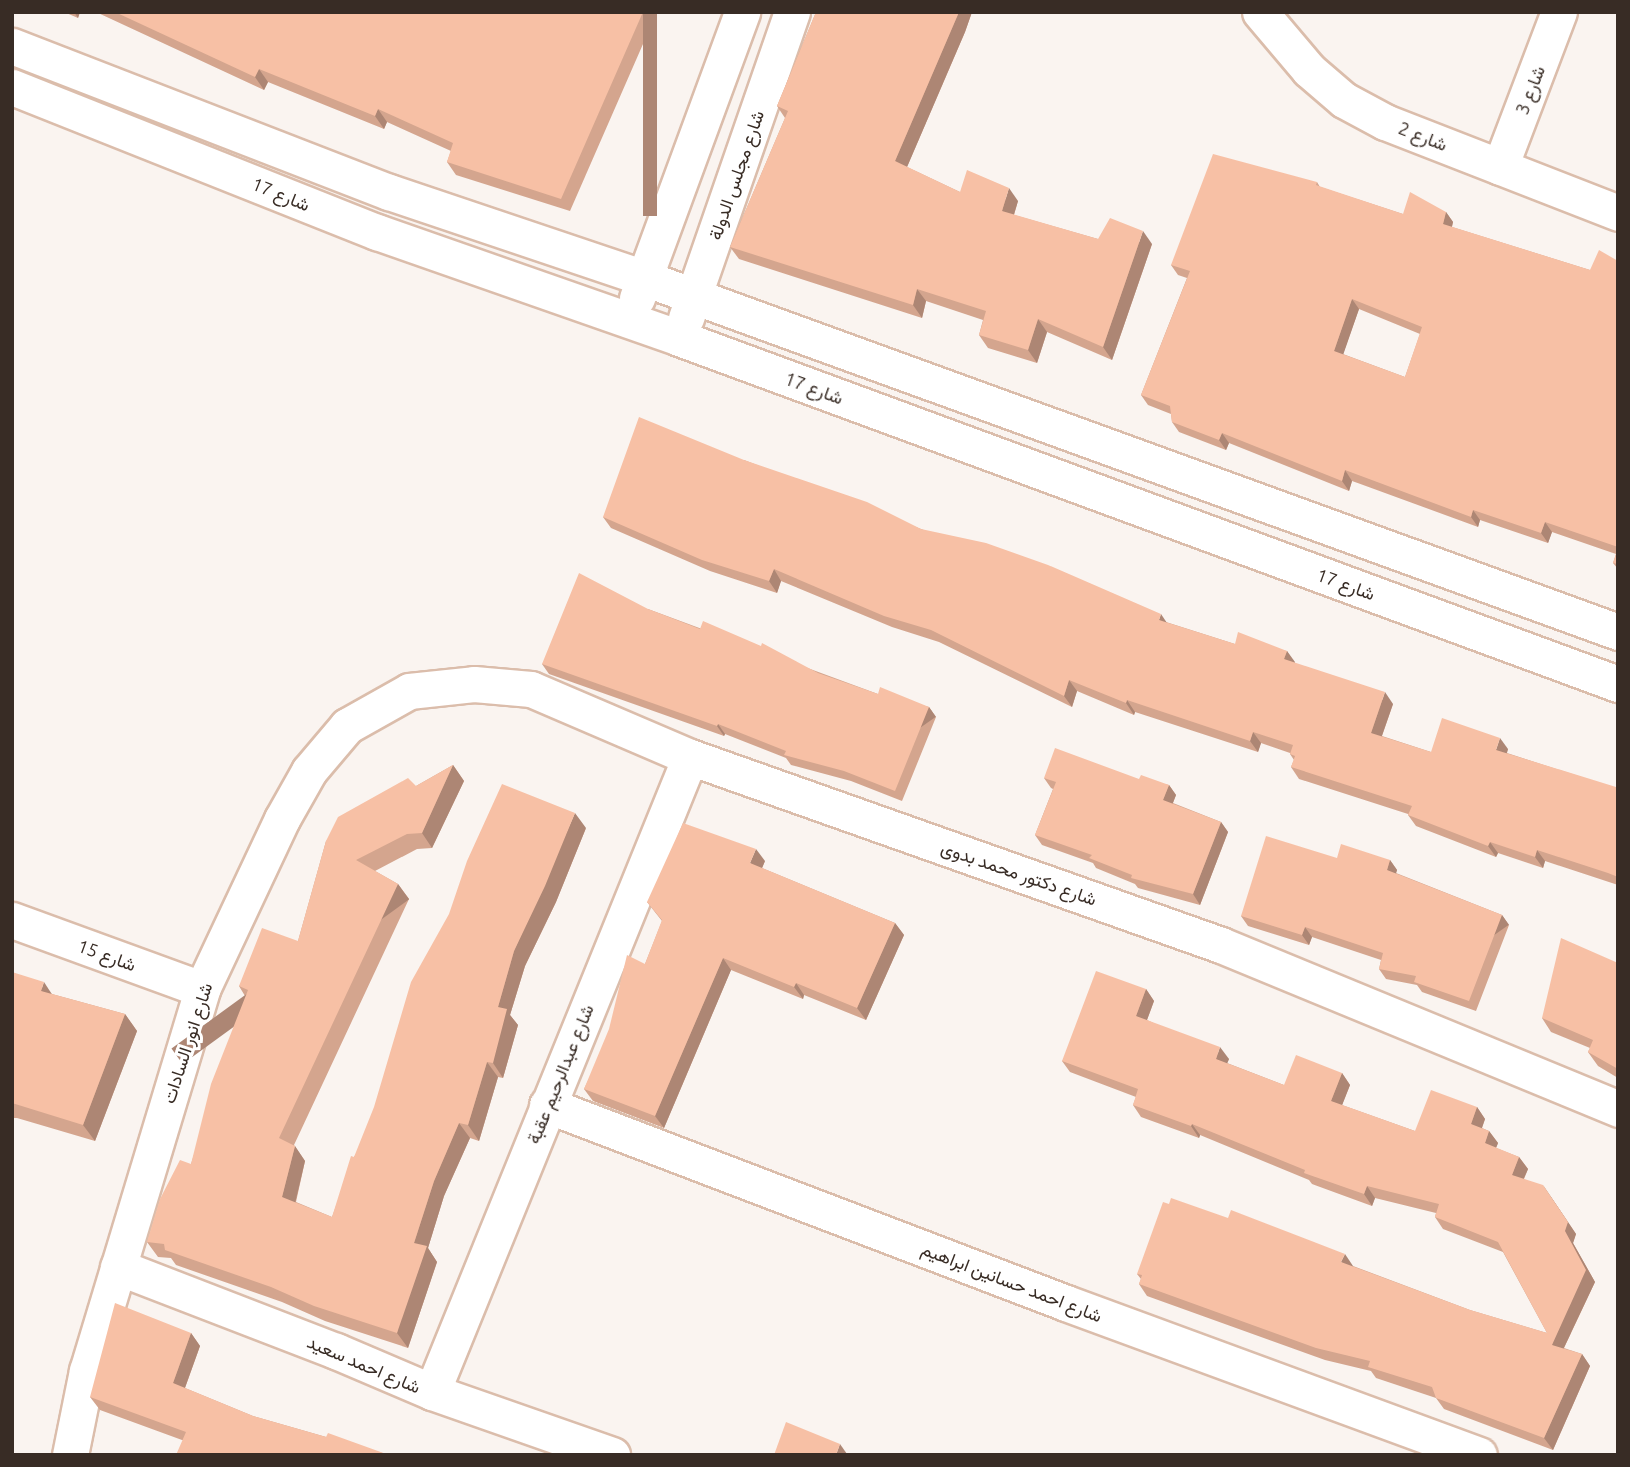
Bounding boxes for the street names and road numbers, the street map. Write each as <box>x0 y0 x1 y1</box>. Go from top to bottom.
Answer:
street label: شارع 3 <box>1511 63 1549 117</box>
street label: شارع مجلس الدولة <box>704 107 768 243</box>
street label: شارع 2 <box>1396 117 1450 155</box>
street label: شارع 17 <box>249 173 313 215</box>
street label: شارع 17 <box>782 367 846 409</box>
street label: شارع 17 <box>1314 563 1378 605</box>
street label: شارع دكتور محمد بدوى <box>938 836 1100 910</box>
street label: شارع 15 <box>75 934 139 976</box>
street label: شارع انور السادات <box>157 980 217 1106</box>
street label: شارع عبدالرحيم عقبة <box>522 1001 598 1147</box>
street label: شارع احمد حسانين ابراهيم <box>919 1238 1105 1326</box>
street label: شارع احمد سعيد <box>304 1330 424 1398</box>

